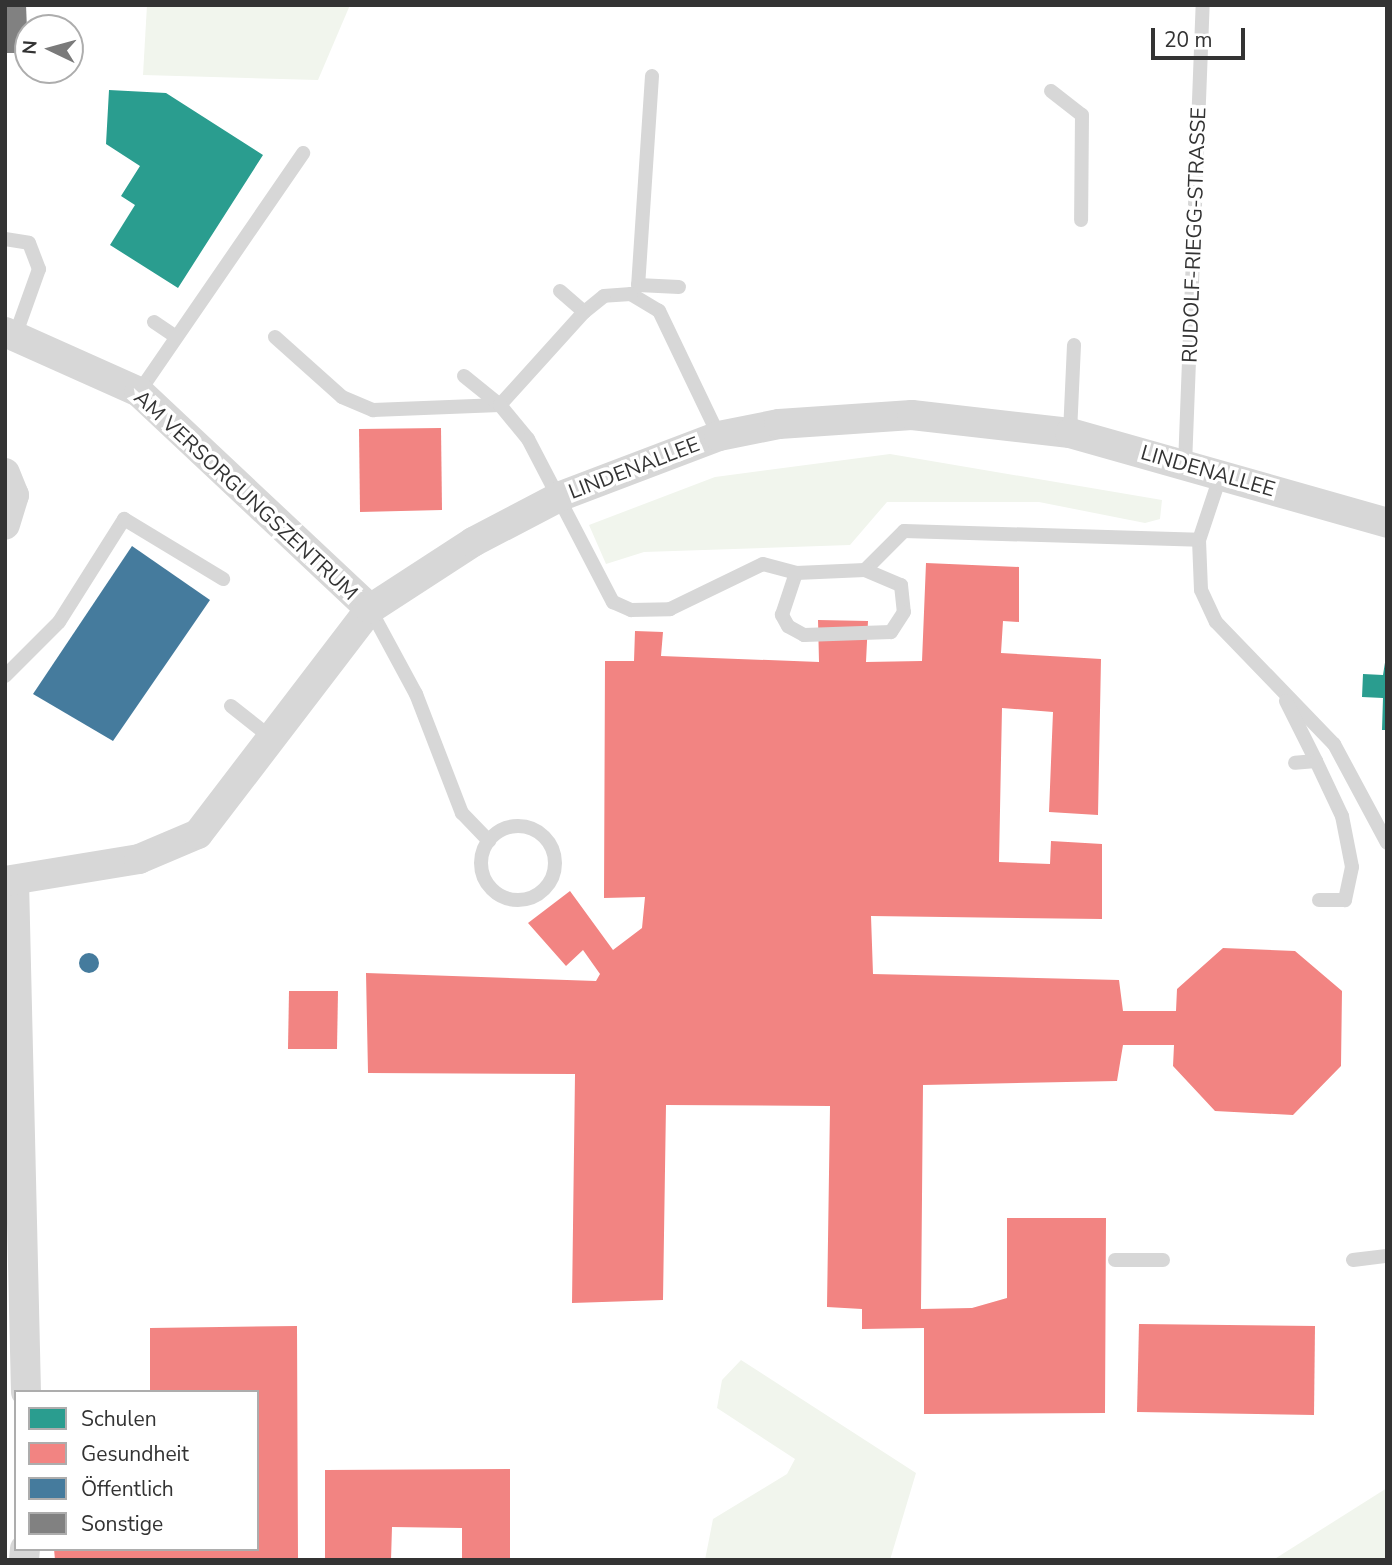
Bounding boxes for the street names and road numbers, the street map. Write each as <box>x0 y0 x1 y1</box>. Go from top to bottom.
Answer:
street label: RUDOLF-RIEGG-STRASSE <box>1177 107 1211 363</box>
street label: AM VERSORGUNGSZENTRUM <box>129 385 363 605</box>
street label: LINDENALLEE <box>565 431 703 505</box>
street label: LINDENALLEE <box>1138 440 1278 502</box>

